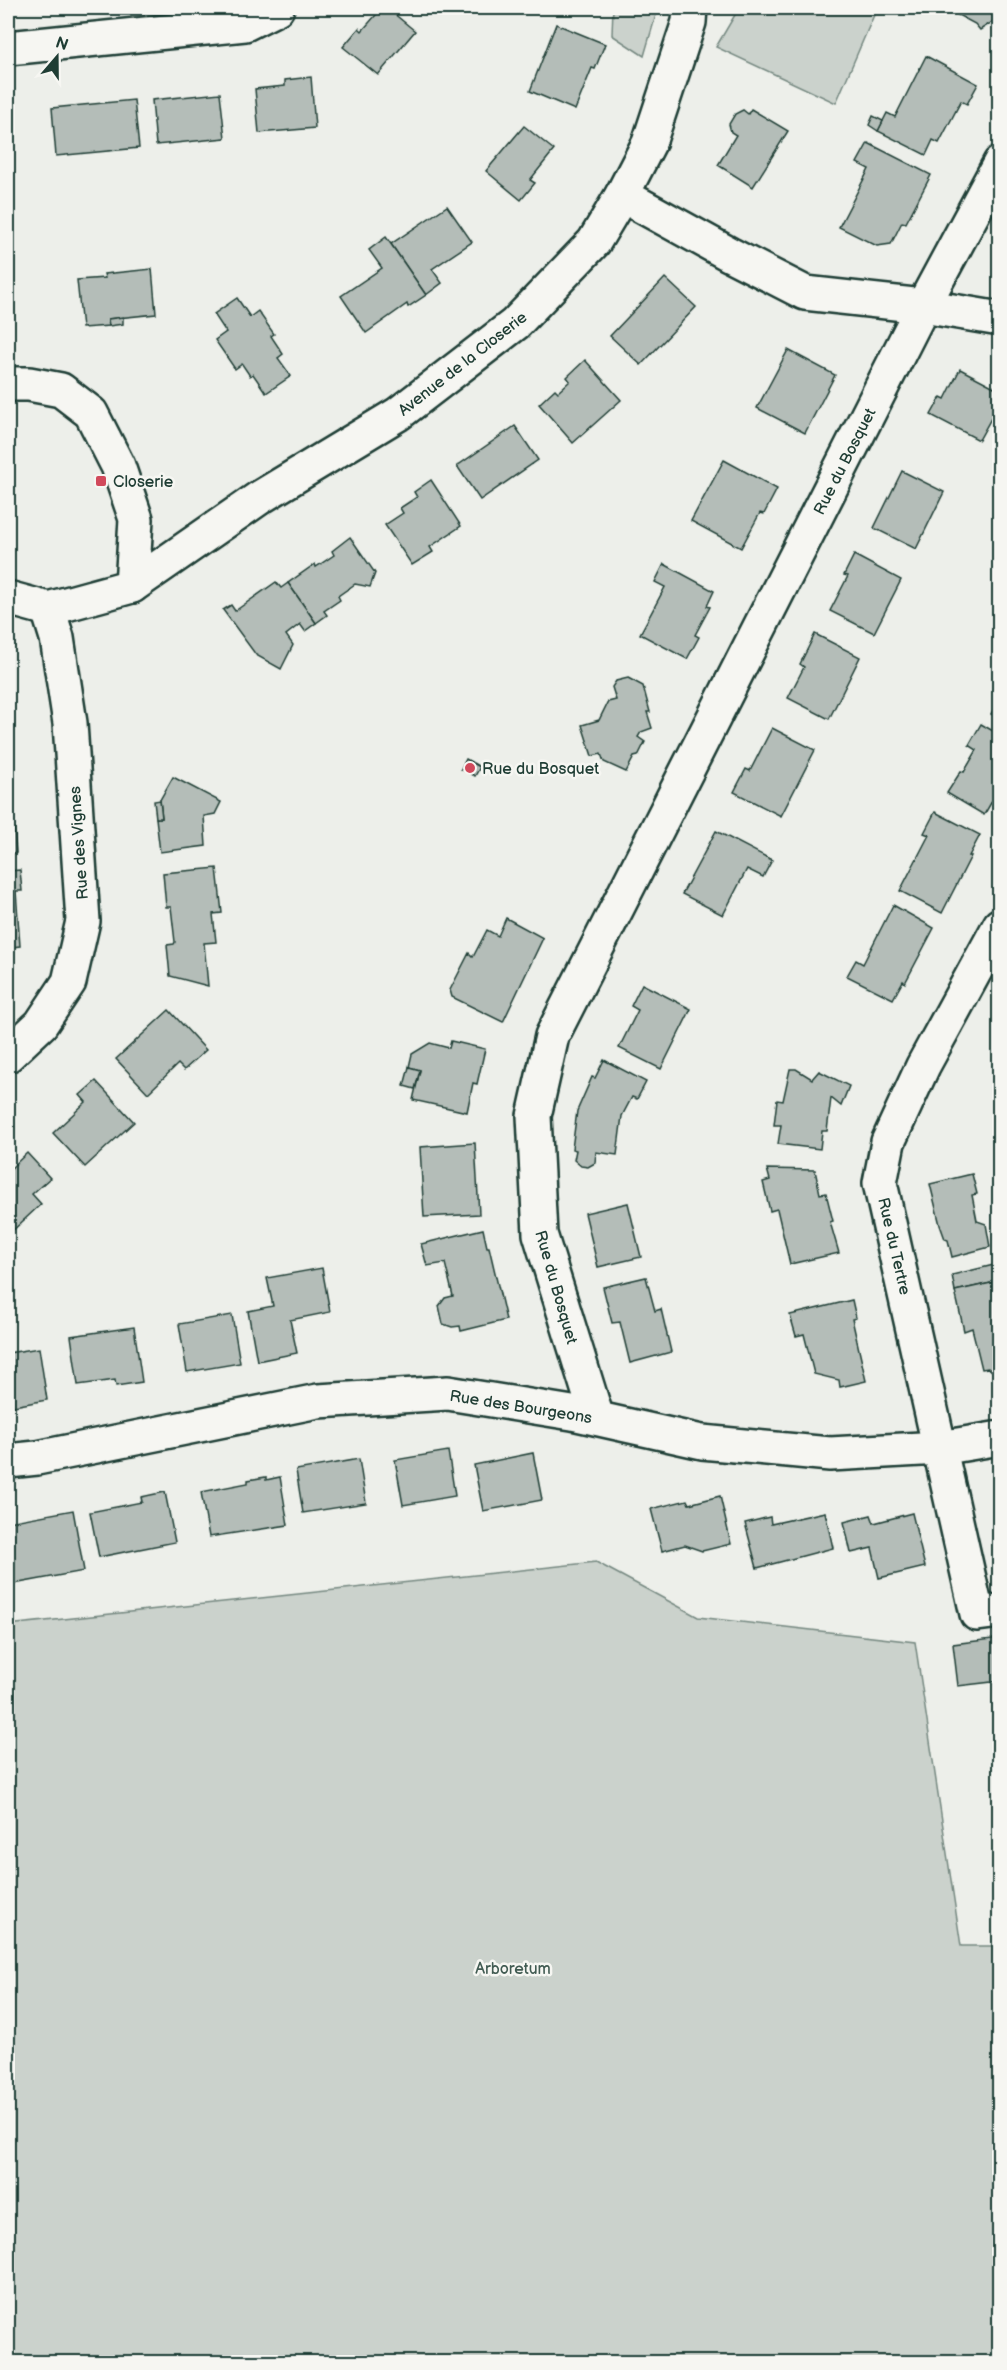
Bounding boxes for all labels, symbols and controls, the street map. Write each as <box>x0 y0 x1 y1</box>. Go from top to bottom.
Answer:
north arrow <box>27 27 87 87</box>
text: N <box>53 33 71 55</box>
street label: Avenue de la Closerie <box>395 308 531 420</box>
street label: Rue du Bosquet <box>810 405 880 518</box>
place label: Closerie <box>113 473 174 492</box>
marker: Closerie <box>94 474 108 488</box>
place label: Rue du Bosquet <box>482 760 599 779</box>
marker: Rue du Bosquet <box>463 761 477 775</box>
street label: Rue des Vignes <box>66 785 93 900</box>
street label: Rue du Tertre <box>873 1196 914 1297</box>
street label: Rue du Bosquet <box>530 1229 581 1346</box>
street label: Rue des Bourgeons <box>448 1387 593 1428</box>
park label: Arboretum <box>475 1960 551 1979</box>

